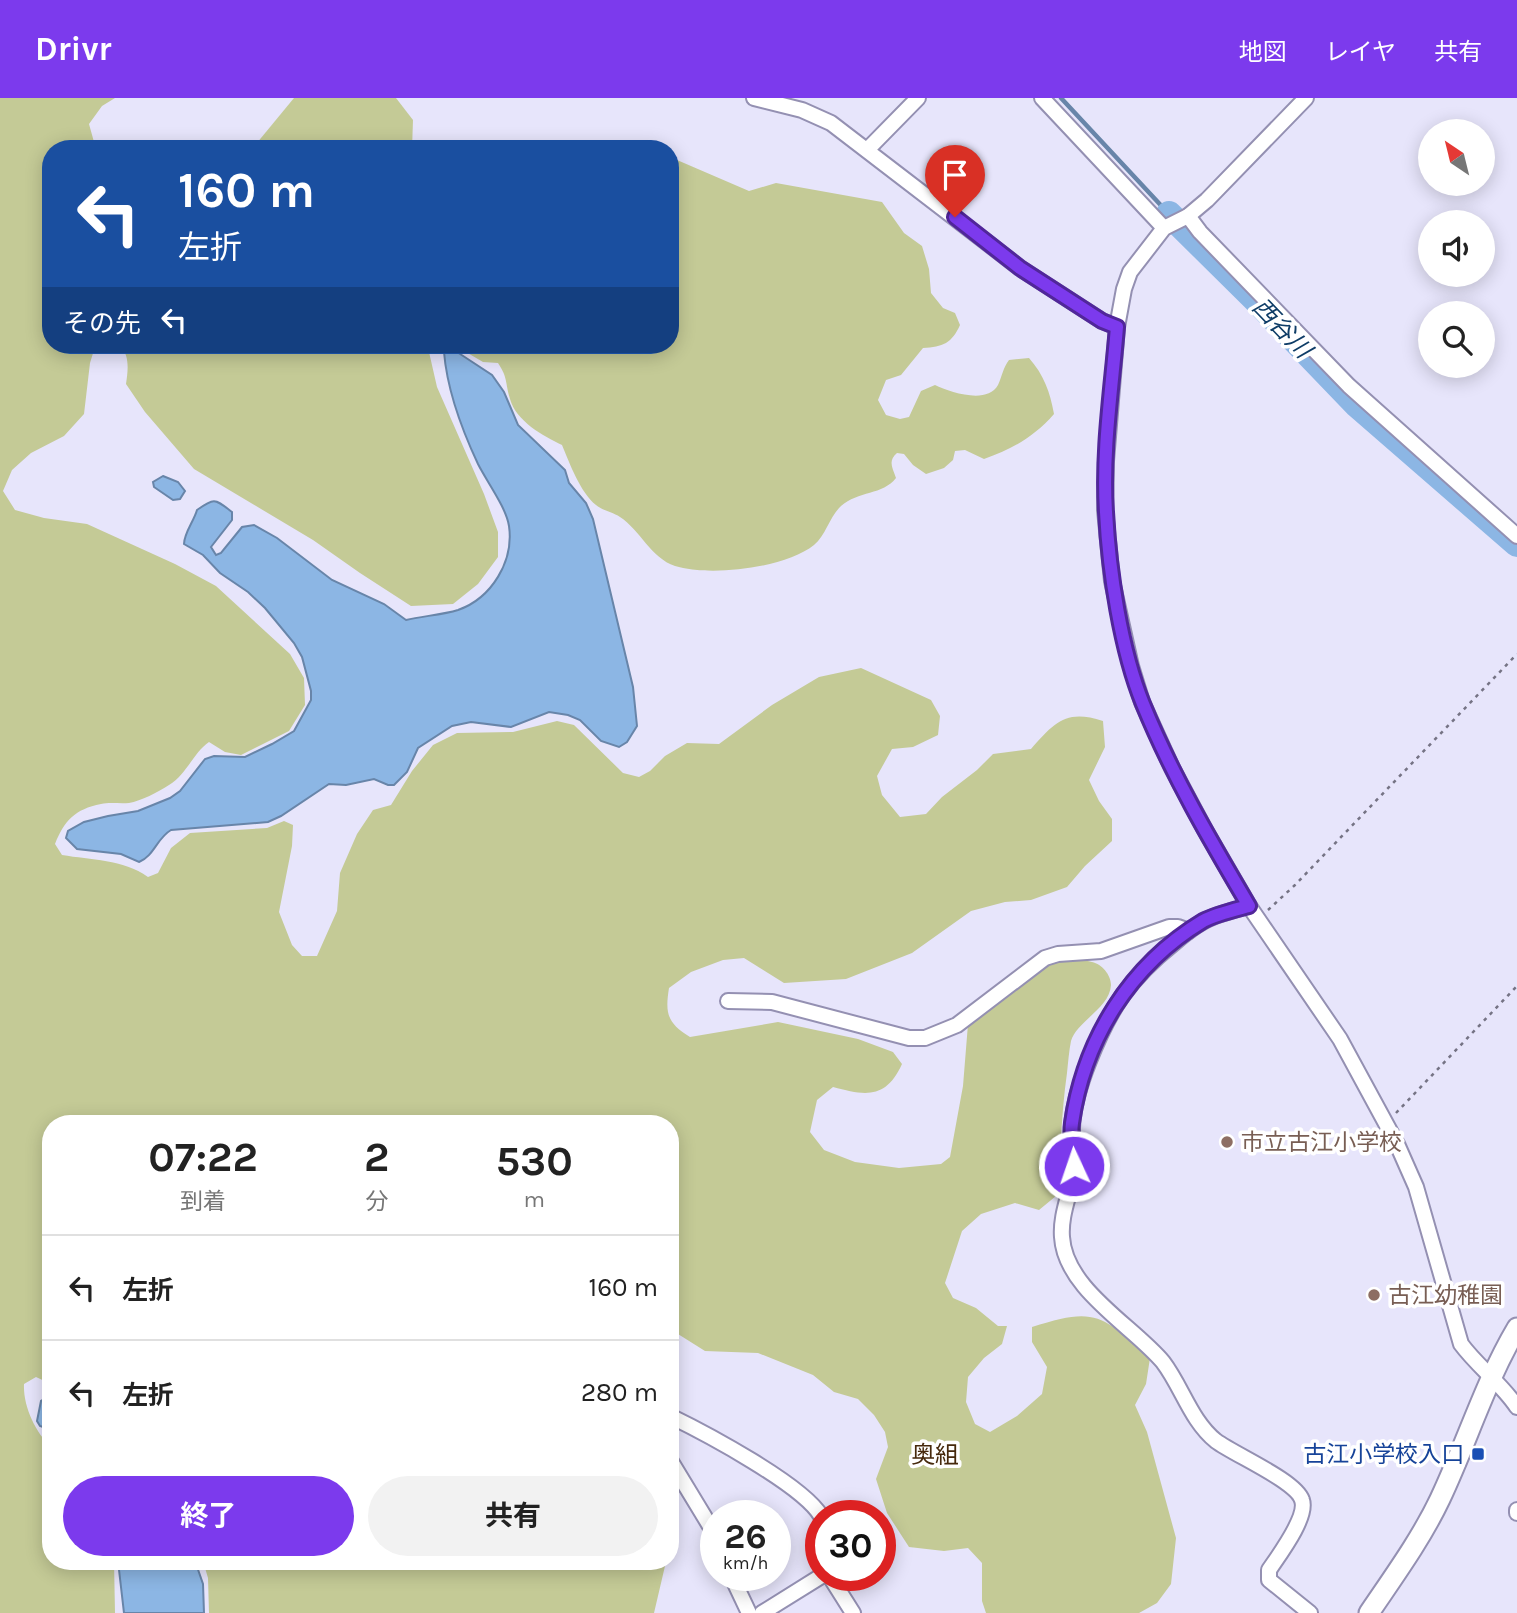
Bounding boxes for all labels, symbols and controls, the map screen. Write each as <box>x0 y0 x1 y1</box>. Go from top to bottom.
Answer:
text: Drivr <box>35 30 112 68</box>
text: 地図 <box>1239 38 1287 66</box>
text: レイヤ <box>1325 38 1396 66</box>
text: 共有 <box>1434 38 1482 66</box>
north arrow <box>1418 119 1494 196</box>
map controls <box>1418 119 1495 378</box>
pin <box>925 145 985 217</box>
icon: arrive <box>936 156 974 194</box>
text: 160 m <box>178 162 315 219</box>
icon: left <box>63 168 154 259</box>
button: sound <box>1418 210 1495 287</box>
text: 左折 <box>178 229 242 266</box>
water label: 西谷川 <box>1247 292 1319 366</box>
icon: left <box>155 301 193 339</box>
button: search <box>1418 301 1495 378</box>
text: その先 <box>63 308 141 339</box>
position arrow <box>1037 1129 1111 1203</box>
place label: 市立古江小学校 <box>1241 1129 1402 1156</box>
text: 07:22 <box>148 1132 258 1182</box>
text: 2 <box>364 1132 389 1182</box>
marker: 市立古江小学校 <box>1219 1134 1235 1150</box>
text: 530 <box>496 1136 573 1186</box>
text: m <box>523 1186 545 1213</box>
text: 到着 <box>180 1188 226 1215</box>
text: 分 <box>365 1188 388 1215</box>
icon: left <box>63 1269 101 1307</box>
text: 160 m <box>589 1272 658 1303</box>
text: 左折 <box>122 1275 174 1306</box>
place label: 古江幼稚園 <box>1388 1282 1503 1309</box>
marker: 古江幼稚園 <box>1366 1287 1382 1303</box>
icon: left <box>63 1374 101 1412</box>
text: 280 m <box>581 1377 658 1408</box>
text: 左折 <box>122 1380 174 1411</box>
district label: 奥組 <box>911 1441 959 1469</box>
place label: 古江小学校入口 <box>1303 1441 1464 1468</box>
marker: 古江小学校入口 <box>1470 1446 1486 1462</box>
button: 終了 <box>63 1476 354 1556</box>
button: 共有 <box>368 1476 658 1556</box>
speed limit sign: 30 <box>805 1500 896 1591</box>
text: 26 <box>724 1516 767 1557</box>
text: km/h <box>723 1552 768 1574</box>

